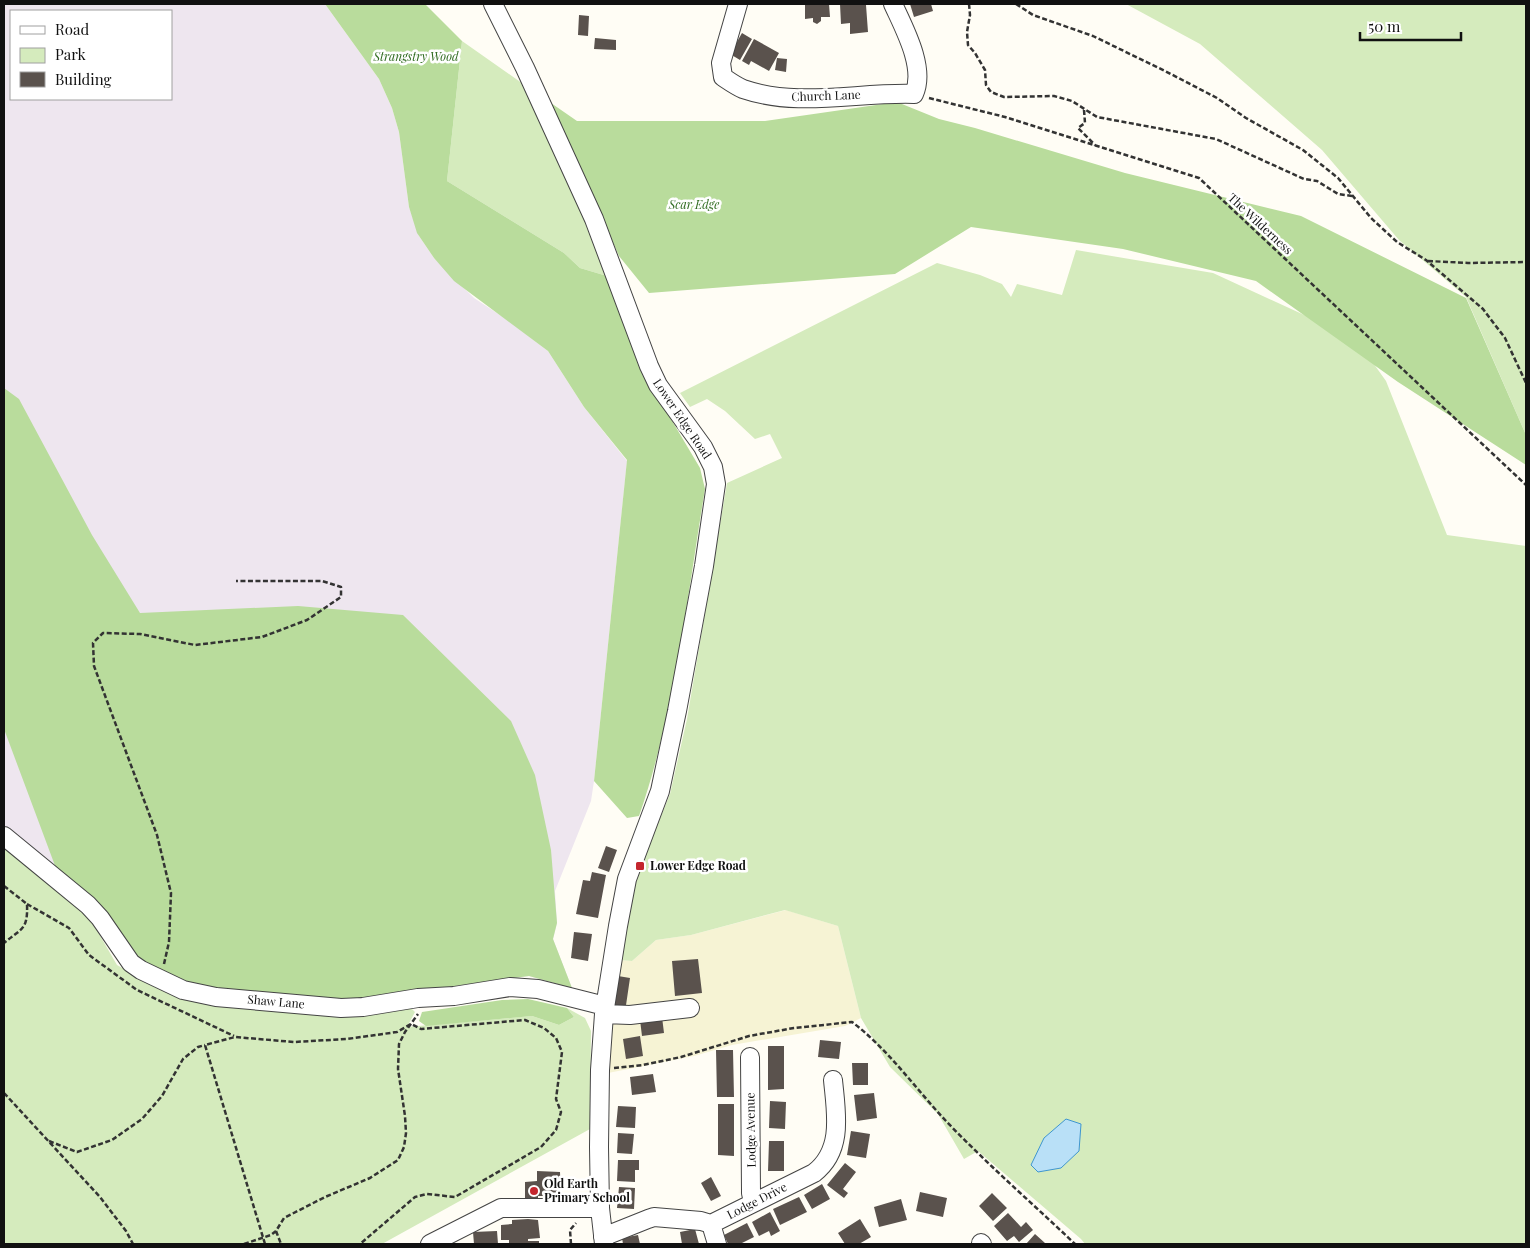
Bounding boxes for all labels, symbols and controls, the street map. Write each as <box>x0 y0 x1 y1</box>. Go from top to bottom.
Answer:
legend <box>10 10 172 100</box>
scale bar <box>1360 10 1461 42</box>
text: 50 m <box>1368 16 1401 36</box>
text: Road <box>55 19 89 39</box>
text: Park <box>55 44 87 64</box>
park label: Strangstry Wood <box>372 48 459 64</box>
text: Building <box>55 69 112 89</box>
street label: Church Lane <box>791 86 861 104</box>
street label: The Wilderness <box>1225 189 1296 257</box>
park label: Scar Edge <box>668 196 719 212</box>
street label: Lower Edge Road <box>650 375 716 462</box>
place label: Lower Edge Road <box>650 857 746 873</box>
marker: Lower Edge Road <box>634 860 646 872</box>
street label: Shaw Lane <box>247 991 305 1011</box>
street label: Lodge Avenue <box>741 1092 759 1168</box>
place label: Old Earth Primary School <box>544 1175 630 1205</box>
street label: Lodge Drive <box>724 1178 789 1222</box>
marker: Old Earth Primary School <box>528 1185 540 1197</box>

